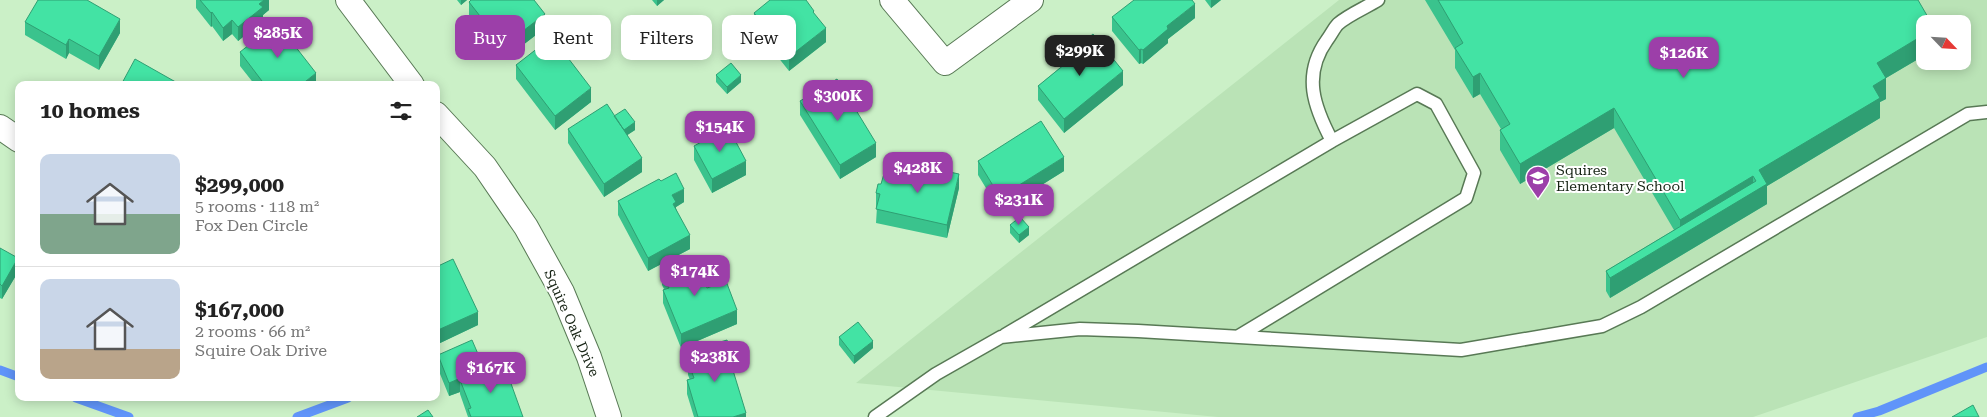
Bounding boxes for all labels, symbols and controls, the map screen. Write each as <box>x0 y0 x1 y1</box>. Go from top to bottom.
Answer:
chip: Buy <box>455 15 525 60</box>
chip: Rent <box>535 15 611 60</box>
chip: Filters <box>621 15 712 60</box>
chip: New <box>722 15 796 60</box>
north arrow <box>1916 15 1971 70</box>
map controls <box>1916 15 1971 70</box>
pin: $285K <box>243 17 313 59</box>
text: $285K <box>254 23 302 42</box>
pin: $299K <box>1045 34 1115 77</box>
pin: $126K <box>1649 36 1719 79</box>
text: $299K <box>1056 41 1104 60</box>
text: $126K <box>1660 43 1708 62</box>
pin: $300K <box>803 80 873 122</box>
text: $300K <box>814 86 862 105</box>
icon: filters <box>387 97 415 125</box>
text: 10 homes <box>40 99 140 123</box>
pin: $154K <box>685 110 755 153</box>
text: $154K <box>696 117 744 136</box>
pin: $428K <box>883 152 953 194</box>
text: $428K <box>894 158 942 177</box>
place label: Squires Elementary School <box>1556 162 1685 194</box>
school or university icon: Squires Elementary School <box>1525 165 1551 199</box>
text: $299,000 <box>195 173 284 197</box>
icon: home <box>80 174 140 234</box>
pin: $231K <box>984 184 1054 226</box>
text: $231K <box>995 190 1043 209</box>
text: 5 rooms · 118 m² <box>195 197 319 216</box>
text: Fox Den Circle <box>195 216 308 235</box>
pin: $174K <box>660 254 730 297</box>
text: $174K <box>671 261 719 280</box>
street label: Squire Oak Drive <box>541 267 603 379</box>
text: $167,000 <box>195 298 284 322</box>
icon: home <box>80 299 140 359</box>
text: 2 rooms · 66 m² <box>195 322 310 341</box>
pin: $238K <box>680 340 750 383</box>
text: Squire Oak Drive <box>195 341 327 360</box>
text: $238K <box>691 347 739 366</box>
pin: $167K <box>456 352 526 394</box>
text: $167K <box>467 358 515 377</box>

